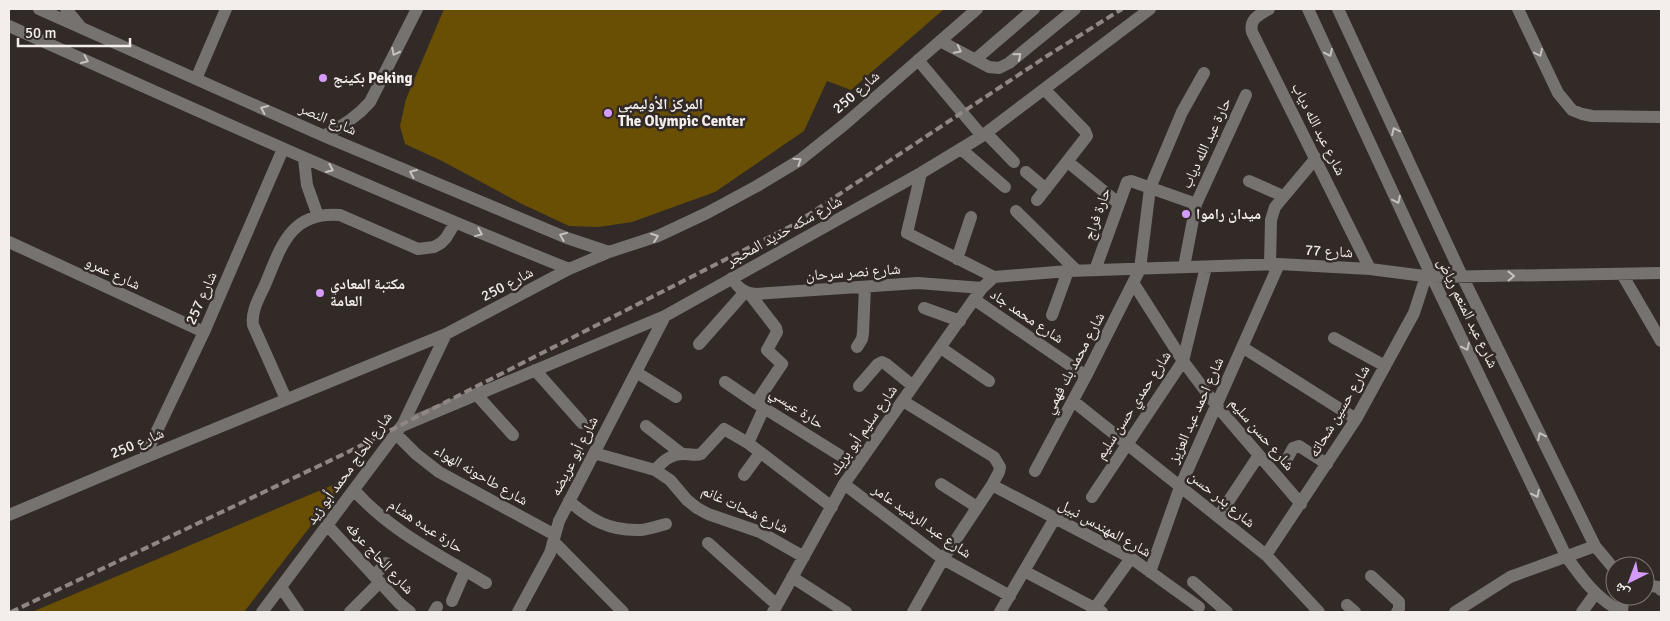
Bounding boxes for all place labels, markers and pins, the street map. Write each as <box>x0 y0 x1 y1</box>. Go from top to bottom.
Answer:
place label: بكينج Peking <box>333 69 413 88</box>
marker: بكينج Peking <box>317 72 329 84</box>
place label: المركز الأوليمبى The Olympic Center <box>618 95 745 130</box>
marker: المركز الأوليمبى The Olympic Center <box>602 107 614 119</box>
place label: ميدان راموا <box>1196 205 1261 223</box>
marker: ميدان راموا <box>1180 208 1192 220</box>
place label: مكتبة المعادي العامة <box>330 275 405 310</box>
marker: مكتبة المعادي العامة <box>314 287 326 299</box>

